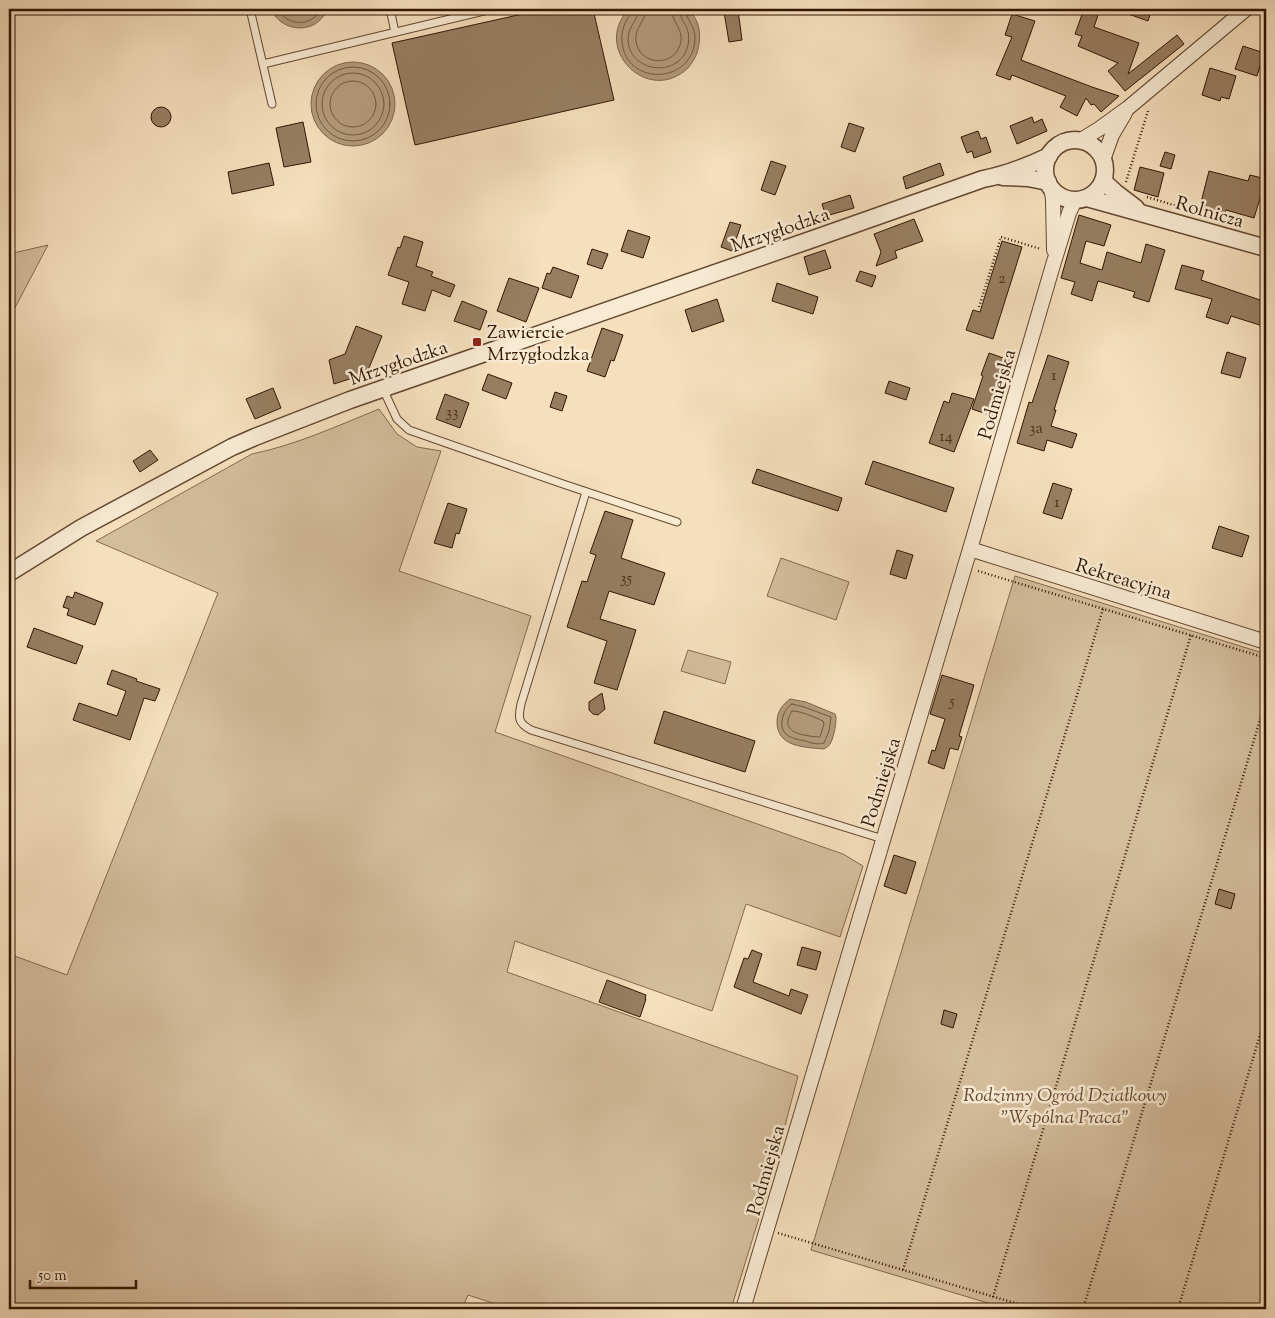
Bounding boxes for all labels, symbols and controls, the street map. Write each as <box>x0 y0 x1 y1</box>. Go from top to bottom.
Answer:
street label: Rolnicza <box>1172 191 1247 236</box>
street label: Mrzygłodzka <box>728 202 834 261</box>
house number: 2 <box>998 268 1006 291</box>
place label: Zawiercie Mrzygłodzka <box>487 320 590 369</box>
street label: Mrzygłodzka <box>346 335 452 394</box>
marker: Zawiercie Mrzygłodzka <box>471 336 483 348</box>
street label: Podmiejska <box>973 346 1024 443</box>
house number: 1 <box>1051 365 1057 388</box>
house number: 33 <box>446 402 458 425</box>
house number: 3a <box>1029 418 1044 441</box>
house number: 14 <box>939 426 953 449</box>
house number: 1 <box>1054 492 1060 515</box>
street label: Rekreacyjna <box>1072 553 1175 608</box>
house number: 35 <box>620 568 632 591</box>
house number: 5 <box>948 691 955 714</box>
street label: Podmiejska <box>856 734 909 831</box>
park label: Rodzinny Ogród Działkowy "Wspólna Praca" <box>963 1083 1167 1132</box>
street label: Podmiejska <box>742 1122 793 1219</box>
scale bar <box>30 1258 136 1290</box>
text: 50 m <box>37 1266 67 1287</box>

